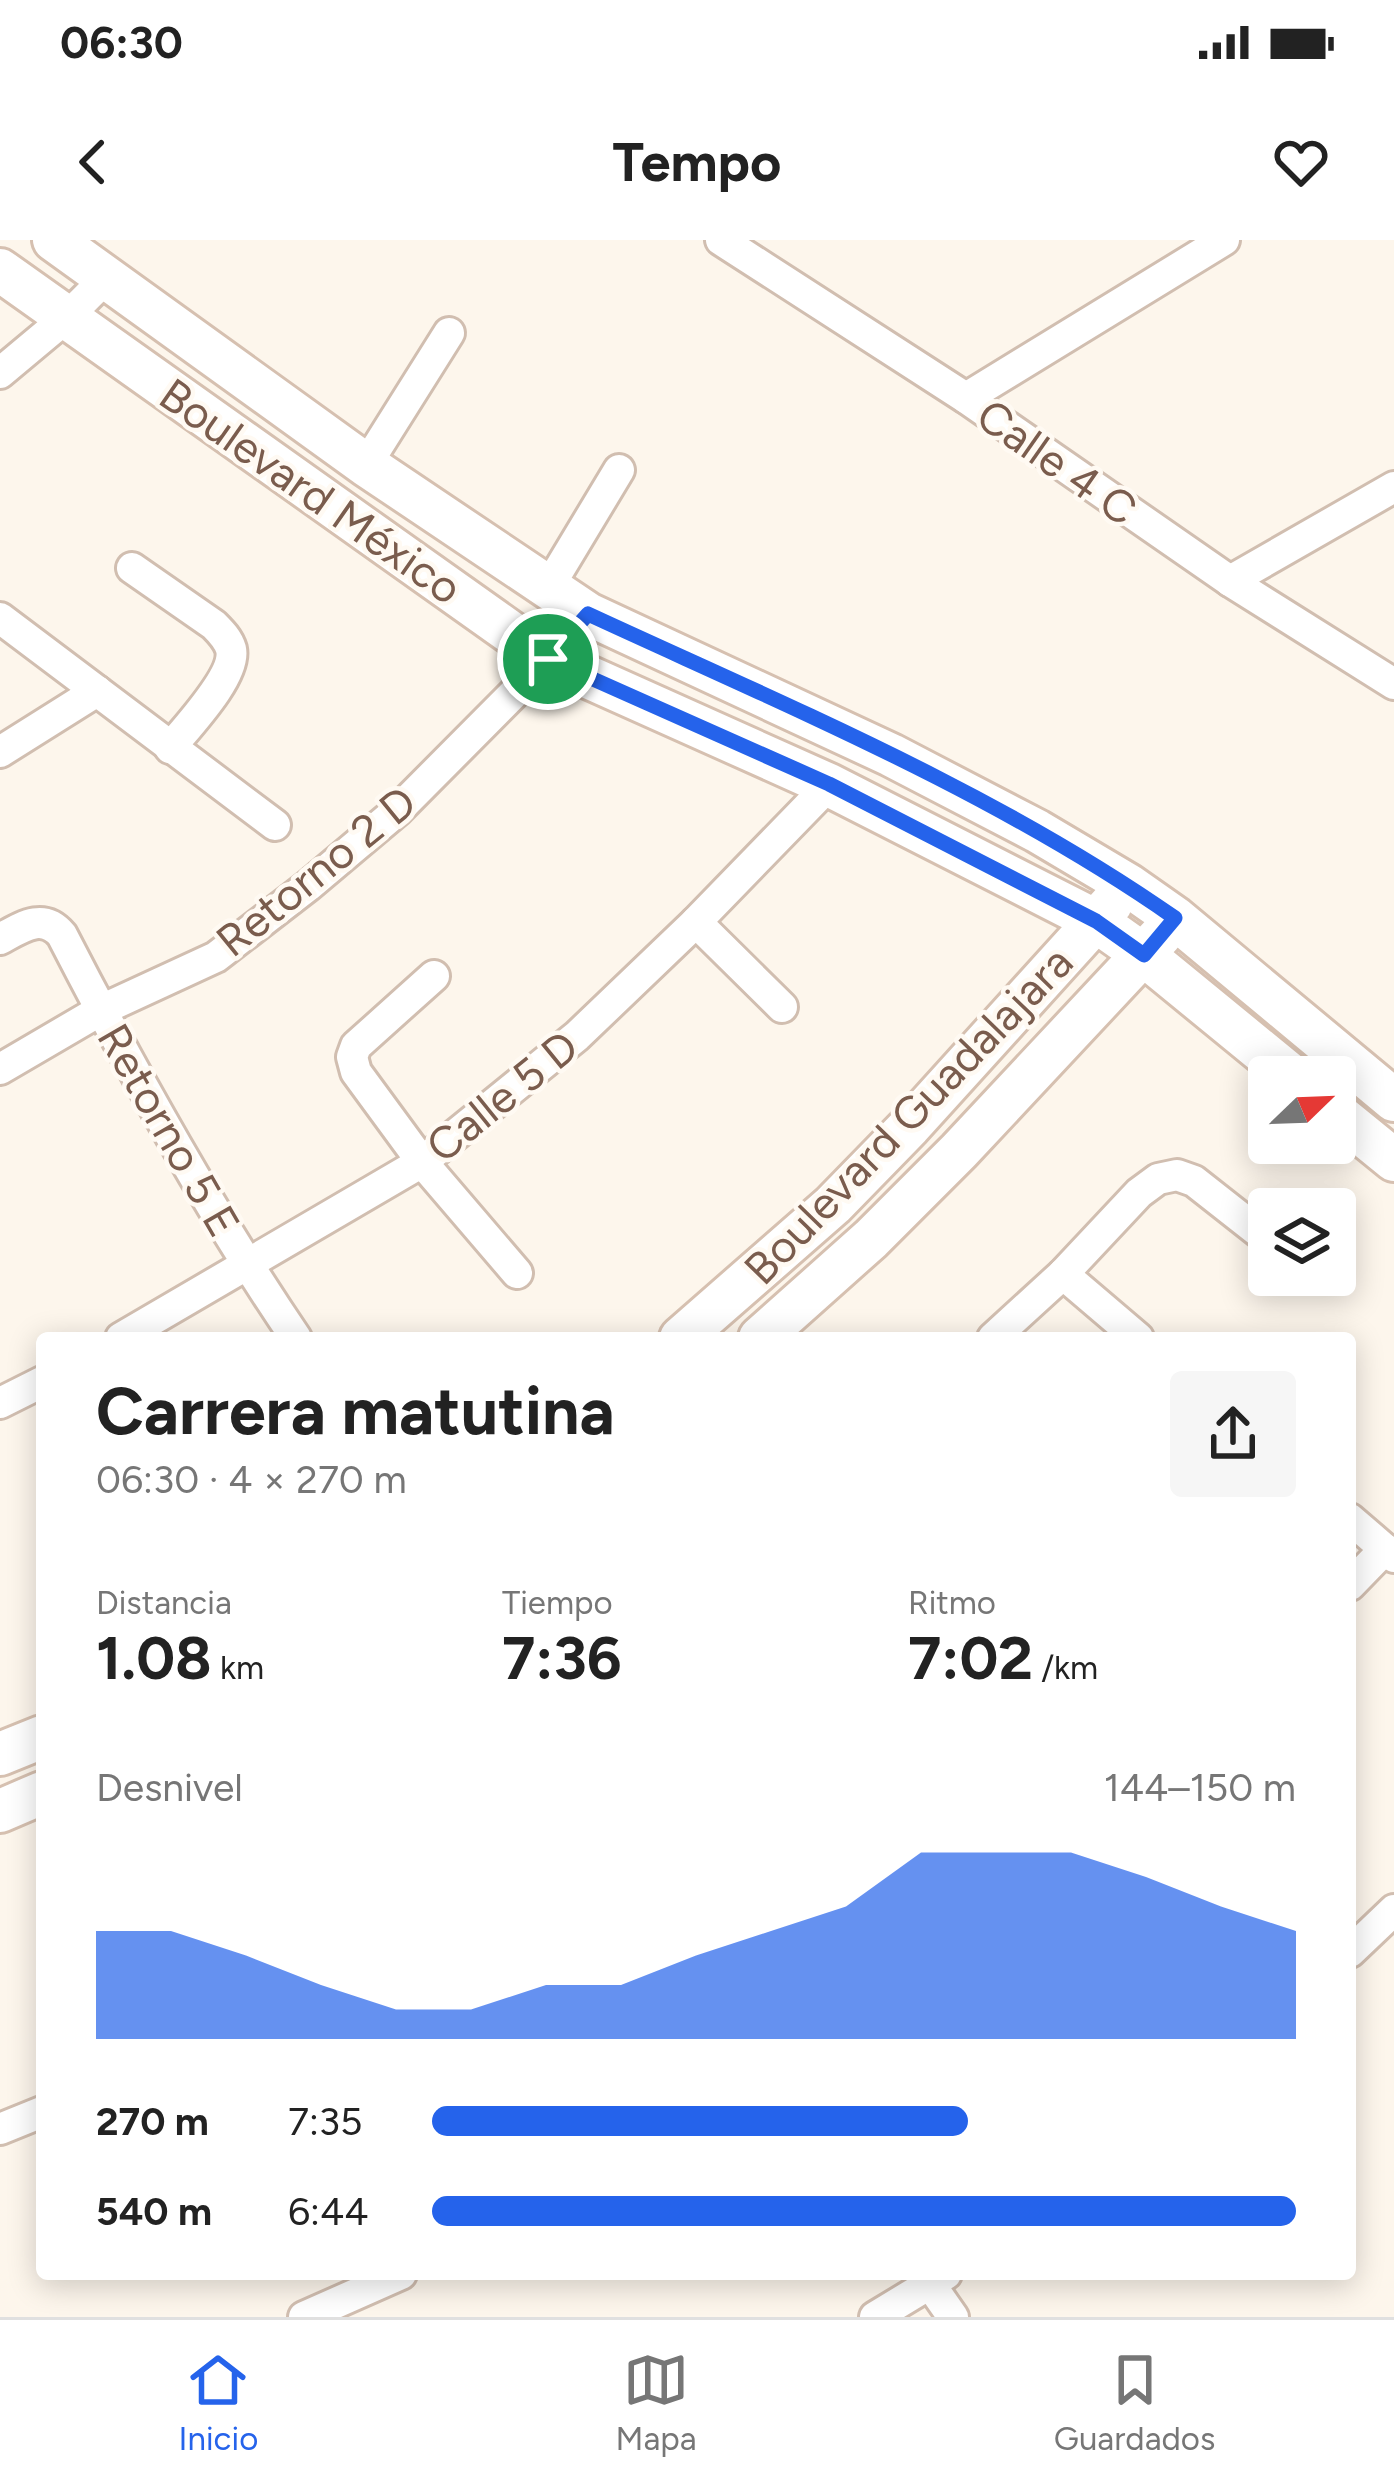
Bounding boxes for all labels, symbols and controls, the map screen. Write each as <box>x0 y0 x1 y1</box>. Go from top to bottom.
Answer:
text: 06:30 <box>60 15 183 69</box>
icon: back <box>60 129 126 195</box>
icon: heart <box>1268 129 1334 195</box>
text: Tempo <box>613 130 781 195</box>
street label: Boulevard México <box>150 367 472 615</box>
street label: Calle 4 C <box>967 388 1147 536</box>
pin <box>497 608 599 710</box>
icon: arrive <box>515 626 581 692</box>
street label: Retorno 2 D <box>206 774 426 968</box>
street label: Boulevard Guadalajara <box>733 935 1083 1295</box>
street label: Retorno 5 E <box>86 1014 252 1246</box>
street label: Calle 5 D <box>416 1019 588 1173</box>
north arrow <box>1248 1056 1356 1164</box>
map controls <box>1248 1056 1356 1296</box>
button: layers <box>1248 1188 1356 1296</box>
text: Carrera matutina <box>96 1371 615 1451</box>
button: share <box>1170 1371 1296 1497</box>
text: 06:30 · 4 × 270 m <box>96 1456 407 1503</box>
text: Distancia <box>96 1583 232 1622</box>
text: Tiempo <box>502 1583 613 1622</box>
text: Ritmo <box>908 1583 996 1622</box>
text: 1.08 <box>96 1622 212 1694</box>
text: 7:36 <box>502 1622 622 1694</box>
text: 7:02 <box>908 1622 1033 1694</box>
text: km <box>212 1648 264 1687</box>
text: /km <box>1033 1648 1098 1687</box>
text: Desnivel <box>96 1764 243 1811</box>
text: 144–150 m <box>1104 1764 1296 1811</box>
text: 270 m <box>96 2098 209 2145</box>
text: 7:35 <box>288 2098 362 2145</box>
text: 540 m <box>96 2188 212 2235</box>
text: 6:44 <box>288 2188 368 2235</box>
tab: Inicio <box>179 2347 258 2458</box>
tab: Mapa <box>616 2347 697 2458</box>
tab: Guardados <box>1054 2347 1215 2458</box>

